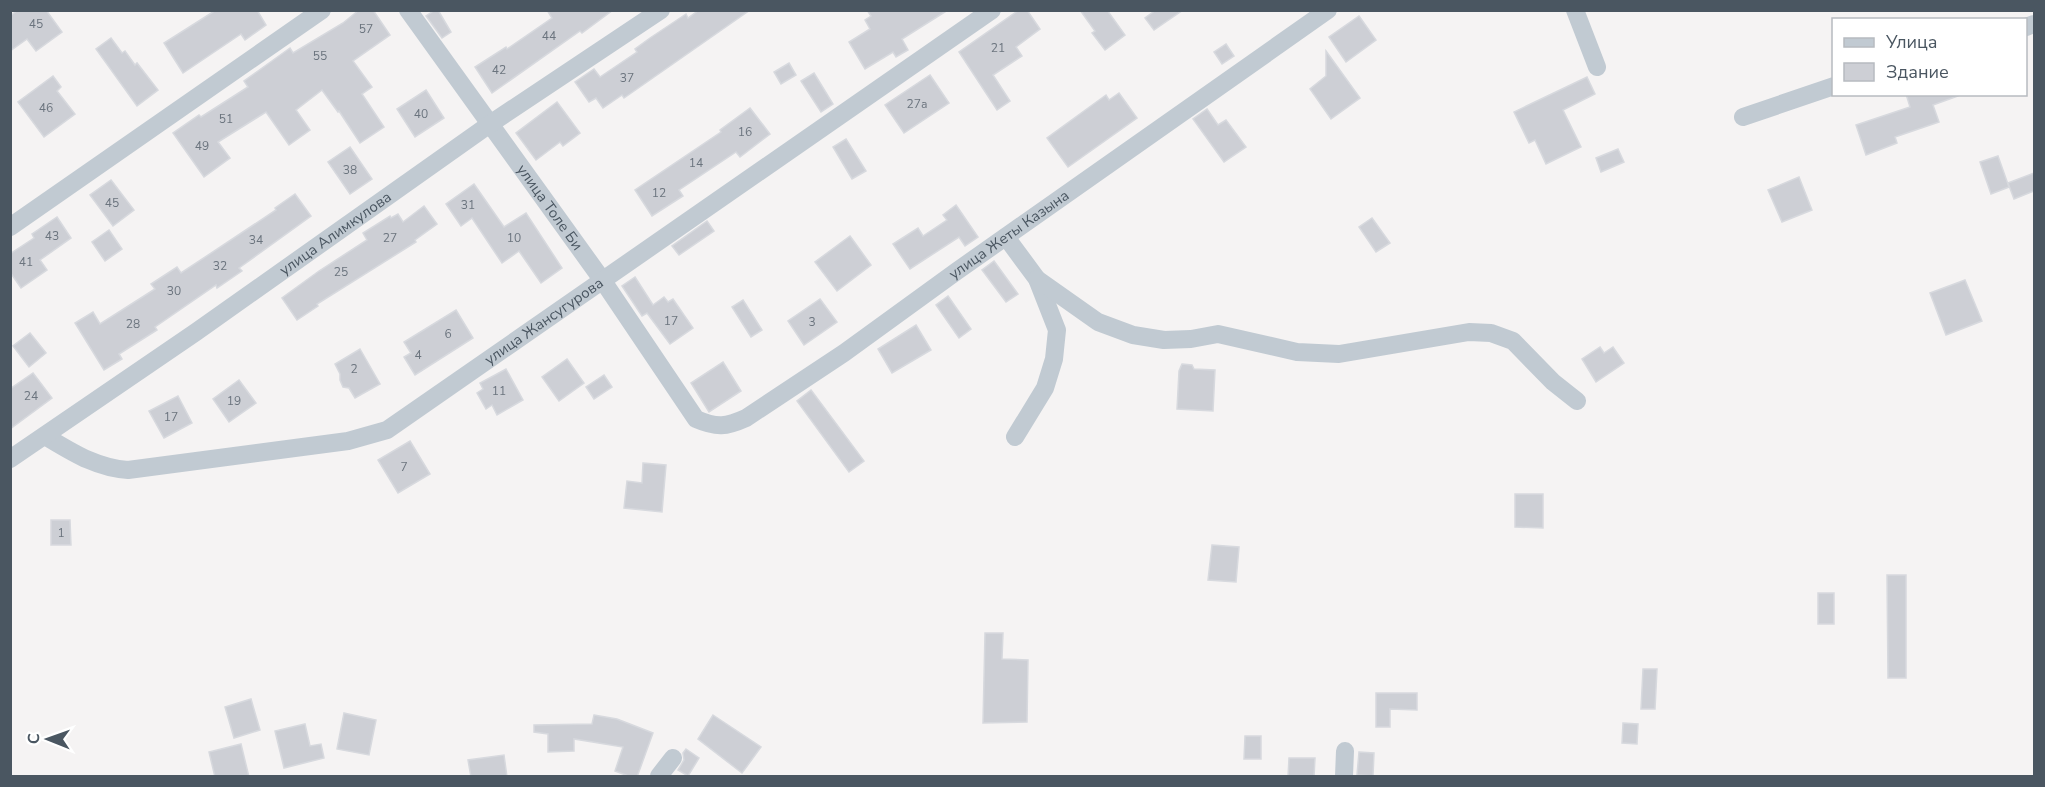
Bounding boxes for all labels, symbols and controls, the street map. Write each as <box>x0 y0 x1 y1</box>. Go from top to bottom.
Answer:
house number: 45 <box>29 16 43 32</box>
legend <box>1832 18 2027 96</box>
house number: 57 <box>359 21 373 37</box>
house number: 44 <box>542 28 556 44</box>
text: Улица <box>1885 30 1937 54</box>
house number: 21 <box>991 40 1005 56</box>
house number: 55 <box>313 48 327 64</box>
text: Здание <box>1886 60 1949 84</box>
house number: 42 <box>492 62 506 78</box>
house number: 37 <box>620 70 634 86</box>
house number: 27а <box>907 96 927 112</box>
house number: 46 <box>39 100 53 116</box>
house number: 40 <box>414 106 428 122</box>
house number: 51 <box>219 111 233 127</box>
house number: 16 <box>738 124 752 140</box>
house number: 49 <box>195 138 209 154</box>
house number: 14 <box>689 155 703 171</box>
street label: улица Толе Би <box>512 160 588 254</box>
house number: 38 <box>343 162 357 178</box>
house number: 12 <box>652 185 666 201</box>
street label: улица Жеты Казына <box>945 185 1073 284</box>
street label: улица Алимкулова <box>275 187 395 280</box>
house number: 45 <box>105 195 119 211</box>
house number: 31 <box>461 197 475 213</box>
house number: 43 <box>45 228 59 244</box>
house number: 27 <box>383 230 397 246</box>
house number: 10 <box>507 230 521 246</box>
house number: 34 <box>249 232 263 248</box>
house number: 41 <box>19 254 33 270</box>
house number: 32 <box>213 258 227 274</box>
house number: 25 <box>334 264 348 280</box>
street label: улица Жансугурова <box>481 273 607 369</box>
house number: 30 <box>167 283 181 299</box>
house number: 17 <box>664 313 678 329</box>
house number: 3 <box>808 314 816 330</box>
house number: 28 <box>126 316 140 332</box>
house number: 6 <box>444 326 452 342</box>
house number: 4 <box>414 347 422 363</box>
house number: 2 <box>350 361 358 377</box>
house number: 11 <box>492 383 506 399</box>
house number: 24 <box>24 388 38 404</box>
house number: 19 <box>227 393 241 409</box>
house number: 17 <box>164 409 178 425</box>
house number: 7 <box>400 459 408 475</box>
house number: 1 <box>57 525 65 541</box>
north arrow <box>18 709 78 769</box>
text: С <box>23 733 45 744</box>

